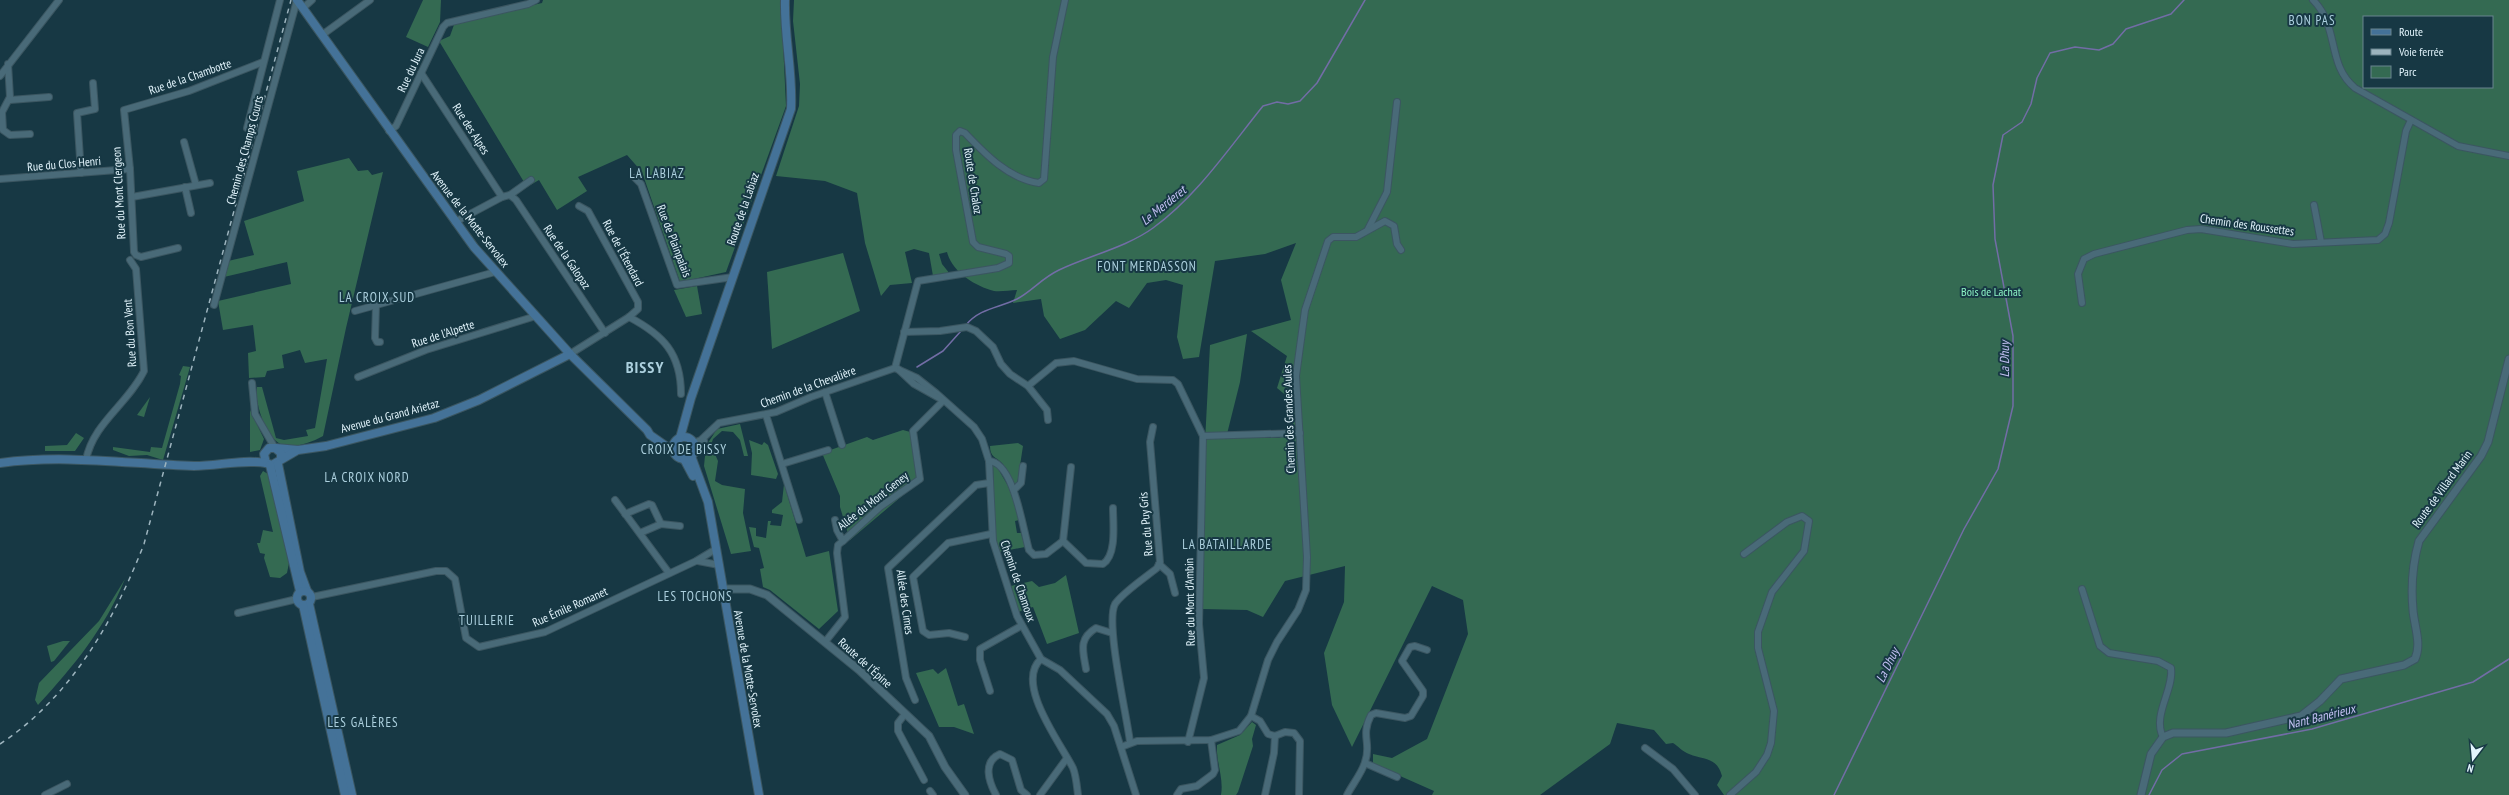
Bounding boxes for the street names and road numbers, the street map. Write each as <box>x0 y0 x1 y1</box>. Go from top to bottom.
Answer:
street label: Rue du Jura <box>394 45 427 95</box>
street label: Rue de la Chambotte <box>146 55 233 98</box>
street label: Chemin des Champs Courts <box>223 94 266 206</box>
street label: Rue des Alpes <box>449 100 493 157</box>
street label: Rue du Mont Clergeon <box>109 147 128 240</box>
street label: Route de Chaloz <box>961 147 986 215</box>
street label: Rue du Clos Henri <box>26 153 101 174</box>
street label: Avenue de la Motte-Servolex <box>428 167 513 270</box>
street label: Route de la Labiaz <box>723 171 762 247</box>
street label: Rue de Plainpalais <box>654 203 695 279</box>
street label: Chemin des Roussettes <box>2199 210 2295 239</box>
street label: Rue de l'Étendard <box>600 217 647 289</box>
street label: Rue de la Galopaz <box>540 222 594 292</box>
street label: Rue du Bon Vent <box>120 298 139 368</box>
street label: Rue de l'Alpette <box>410 316 476 351</box>
street label: Chemin de la Chevalière <box>758 362 858 411</box>
street label: Chemin des Grandes Aules <box>1279 364 1298 474</box>
street label: Avenue du Grand Arietaz <box>339 395 441 436</box>
street label: Route de Villard Marin <box>2408 447 2475 530</box>
street label: Allée du Mont Geney <box>834 468 912 533</box>
street label: Rue du Puy Gris <box>1135 491 1156 557</box>
street label: Chemin de Chamoux <box>997 538 1039 624</box>
street label: Rue du Mont d'Ambin <box>1181 558 1198 646</box>
street label: Allée des Cimes <box>894 569 917 635</box>
street label: Rue Émile Romanet <box>530 583 610 630</box>
street label: Avenue de la Motte-Servolex <box>731 609 766 729</box>
street label: Route de l'Épine <box>835 635 895 691</box>

